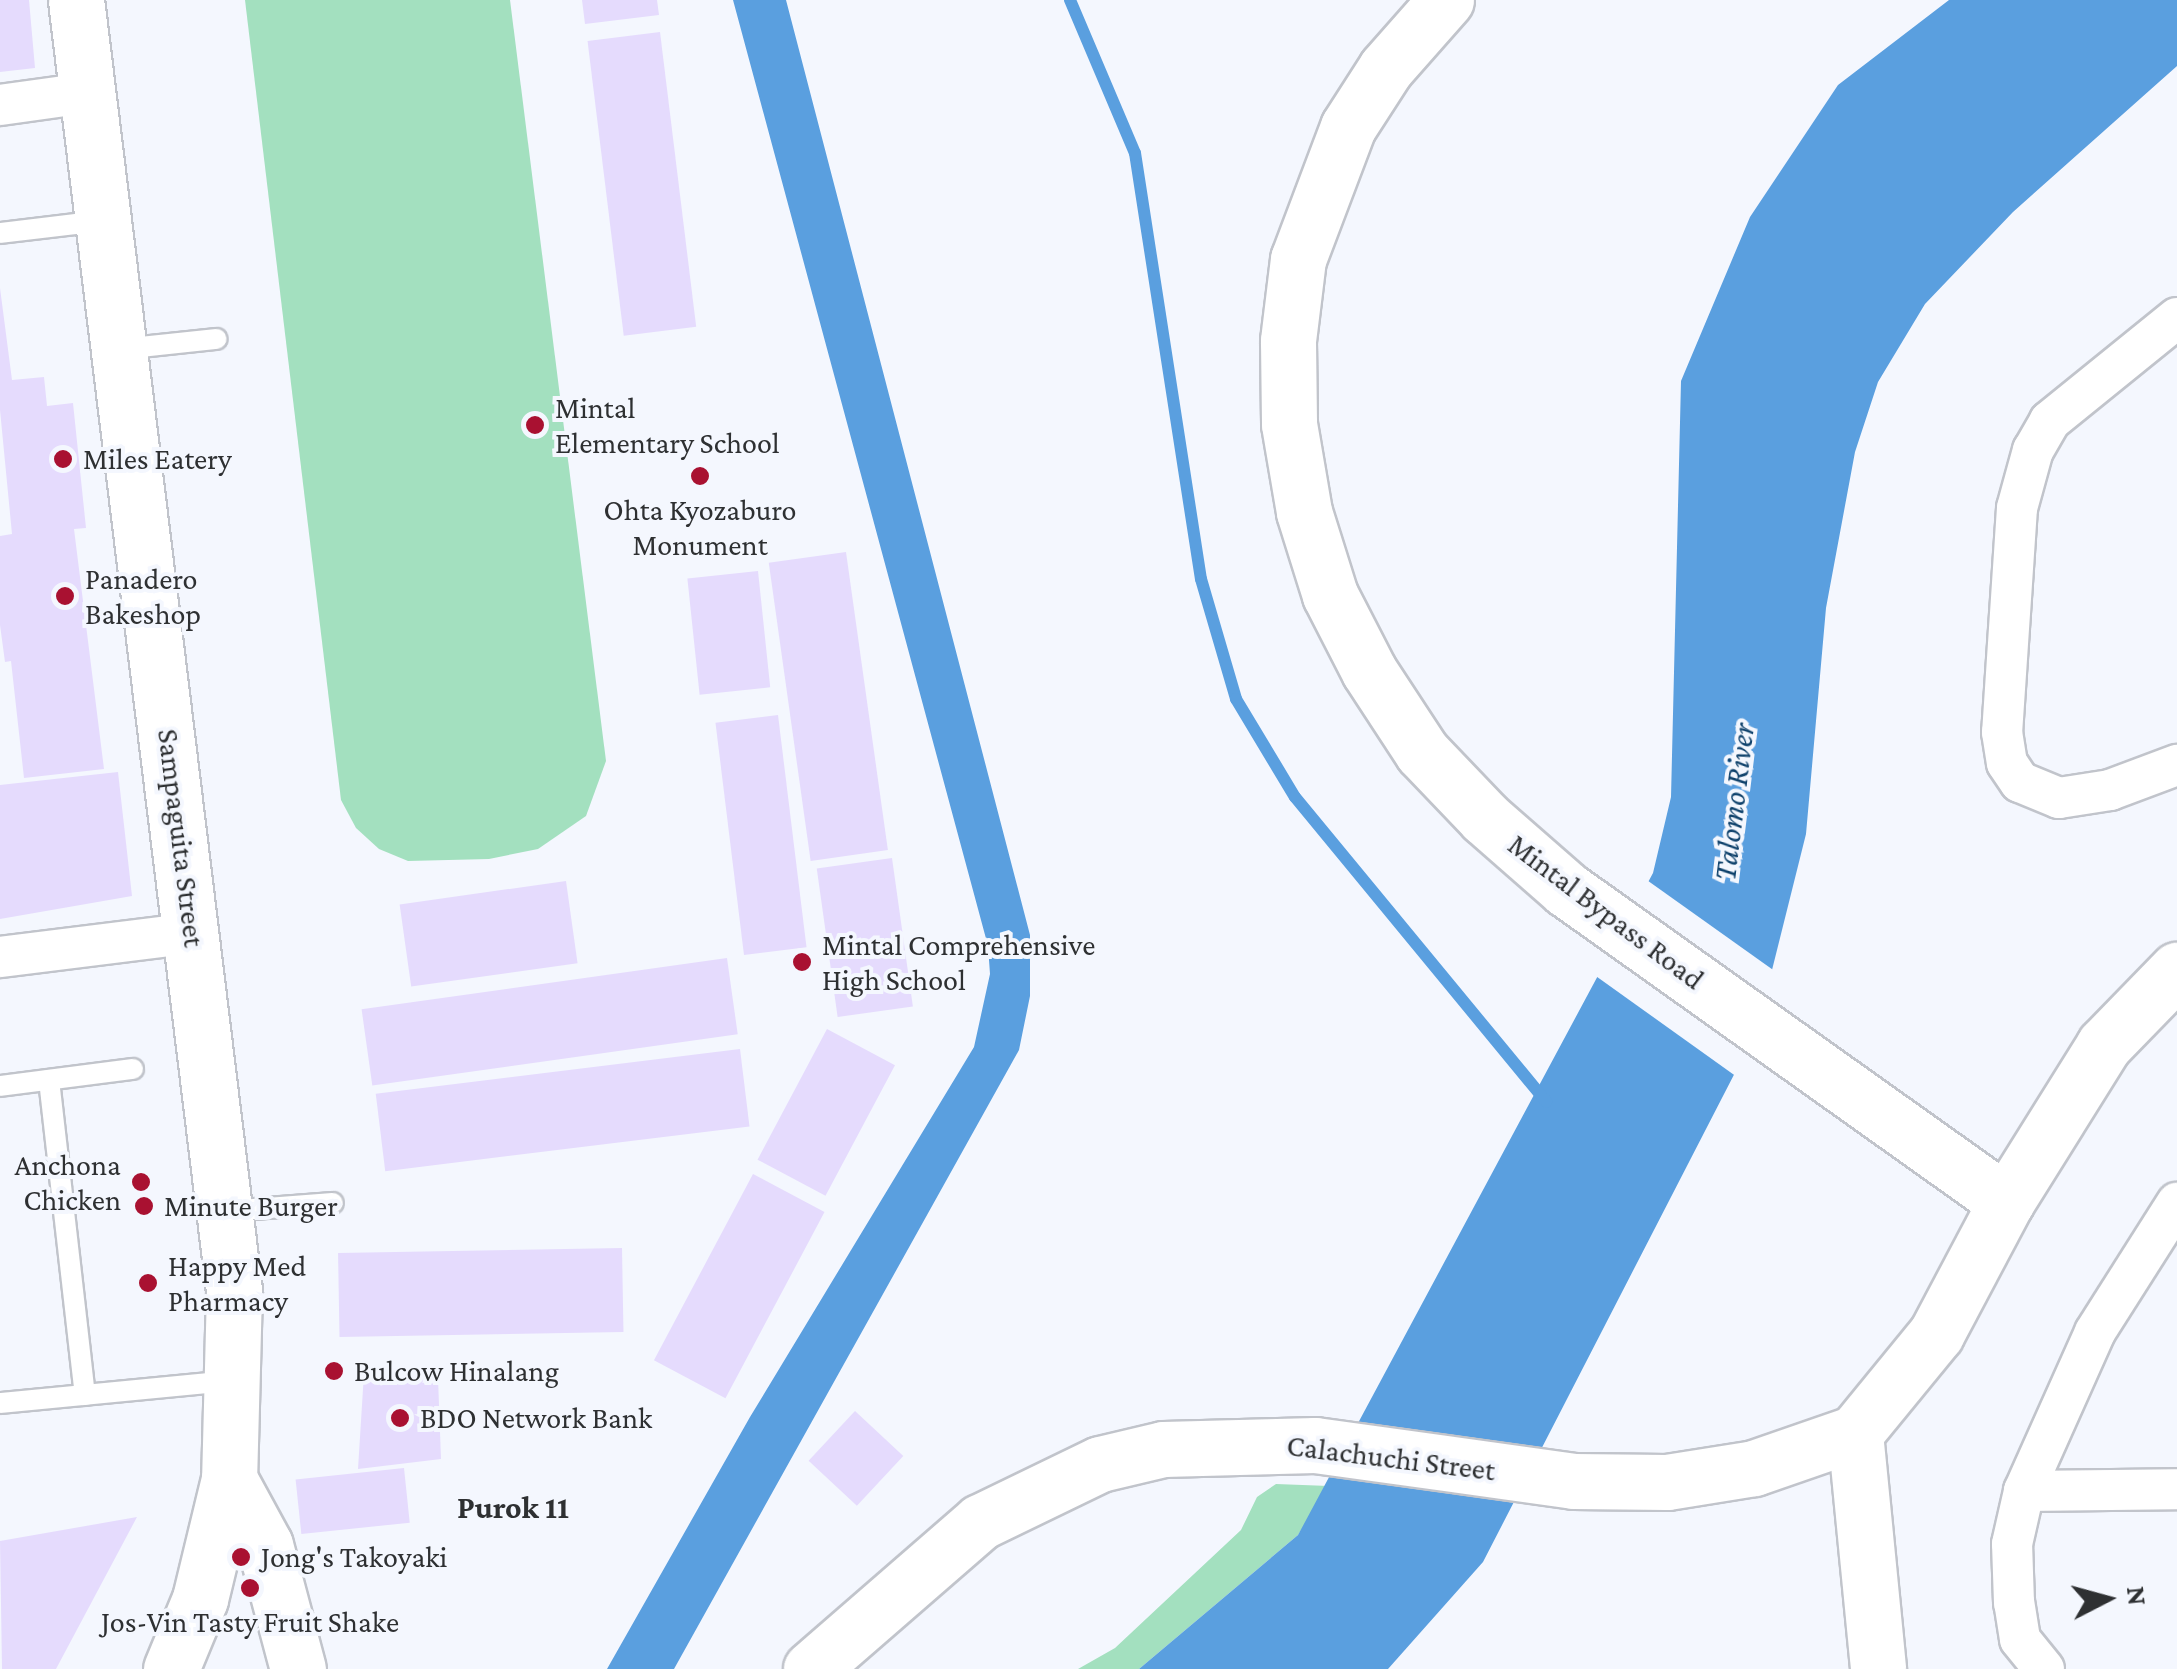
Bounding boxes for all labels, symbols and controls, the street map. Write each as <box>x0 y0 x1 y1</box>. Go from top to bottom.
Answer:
place label: Mintal Elementary School <box>555 390 780 460</box>
marker: Mintal Elementary School <box>524 414 546 436</box>
place label: Miles Eatery <box>83 441 232 477</box>
marker: Miles Eatery <box>52 448 74 470</box>
marker: Ohta Kyozaburo Monument <box>689 465 711 487</box>
place label: Ohta Kyozaburo Monument <box>604 492 796 562</box>
place label: Panadero Bakeshop <box>85 561 201 632</box>
marker: Panadero Bakeshop <box>54 585 76 607</box>
water label: Talomo River <box>1705 721 1763 883</box>
street label: Sampaguita Street <box>150 727 212 949</box>
street label: Mintal Bypass Road <box>1501 827 1711 997</box>
place label: Mintal Comprehensive High School <box>822 927 1095 998</box>
marker: Mintal Comprehensive High School <box>791 951 813 973</box>
place label: Anchona Chicken <box>15 1147 121 1218</box>
marker: Anchona Chicken <box>130 1171 152 1193</box>
place label: Minute Burger <box>164 1188 338 1224</box>
marker: Minute Burger <box>133 1195 155 1217</box>
place label: Happy Med Pharmacy <box>168 1248 306 1318</box>
marker: Happy Med Pharmacy <box>137 1272 159 1294</box>
place label: Bulcow Hinalang <box>354 1353 559 1389</box>
marker: Bulcow Hinalang <box>323 1360 345 1382</box>
place label: BDO Network Bank <box>420 1400 652 1436</box>
marker: BDO Network Bank <box>389 1407 411 1429</box>
street label: Calachuchi Street <box>1285 1427 1497 1489</box>
district label: Purok 11 <box>457 1488 569 1526</box>
place label: Jong's Takoyaki <box>261 1539 447 1575</box>
marker: Jong's Takoyaki <box>230 1546 252 1568</box>
north arrow <box>2057 1549 2157 1649</box>
marker: Jos-Vin Tasty Fruit Shake <box>239 1577 261 1599</box>
text: N <box>2121 1585 2154 1607</box>
place label: Jos-Vin Tasty Fruit Shake <box>101 1604 399 1640</box>

